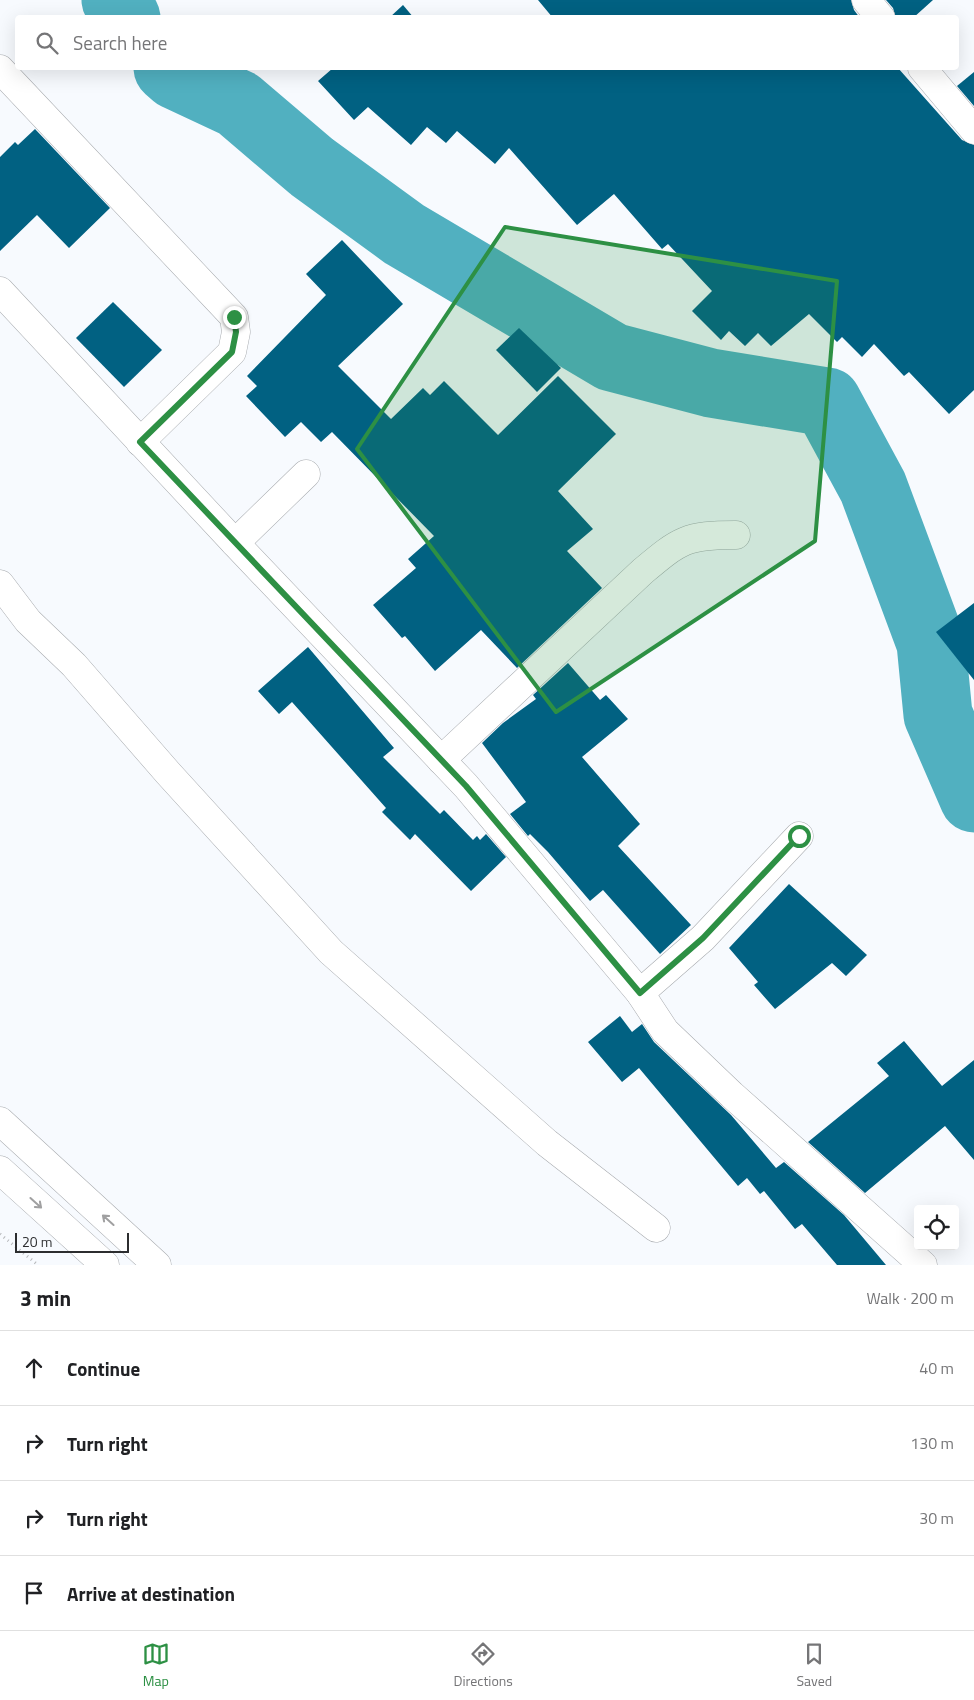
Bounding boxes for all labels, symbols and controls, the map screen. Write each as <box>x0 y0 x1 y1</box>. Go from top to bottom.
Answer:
search box <box>15 15 959 70</box>
text: Search here <box>73 28 167 57</box>
icon: search <box>33 29 61 57</box>
route end <box>223 306 246 329</box>
route start <box>788 825 811 848</box>
one-way arrow <box>30 1197 43 1208</box>
map controls <box>914 1205 959 1250</box>
button: locate <box>914 1205 959 1250</box>
one-way arrow <box>102 1214 115 1226</box>
scale bar <box>15 1230 129 1253</box>
text: 20 m <box>22 1231 52 1252</box>
text: 3 min <box>20 1282 71 1314</box>
text: Walk · 200 m <box>866 1286 954 1310</box>
icon: ahead <box>20 1354 48 1382</box>
text: Continue <box>67 1354 140 1383</box>
text: 40 m <box>919 1356 954 1380</box>
icon: right <box>20 1429 48 1457</box>
text: Turn right <box>67 1429 148 1458</box>
text: 130 m <box>910 1431 954 1455</box>
icon: right <box>20 1504 48 1532</box>
text: Turn right <box>67 1504 148 1533</box>
text: 30 m <box>919 1506 954 1530</box>
icon: arrive <box>20 1579 48 1607</box>
text: Arrive at destination <box>67 1579 235 1608</box>
tab: Map <box>142 1640 170 1691</box>
tab: Directions <box>453 1640 513 1691</box>
tab: Saved <box>797 1640 832 1691</box>

